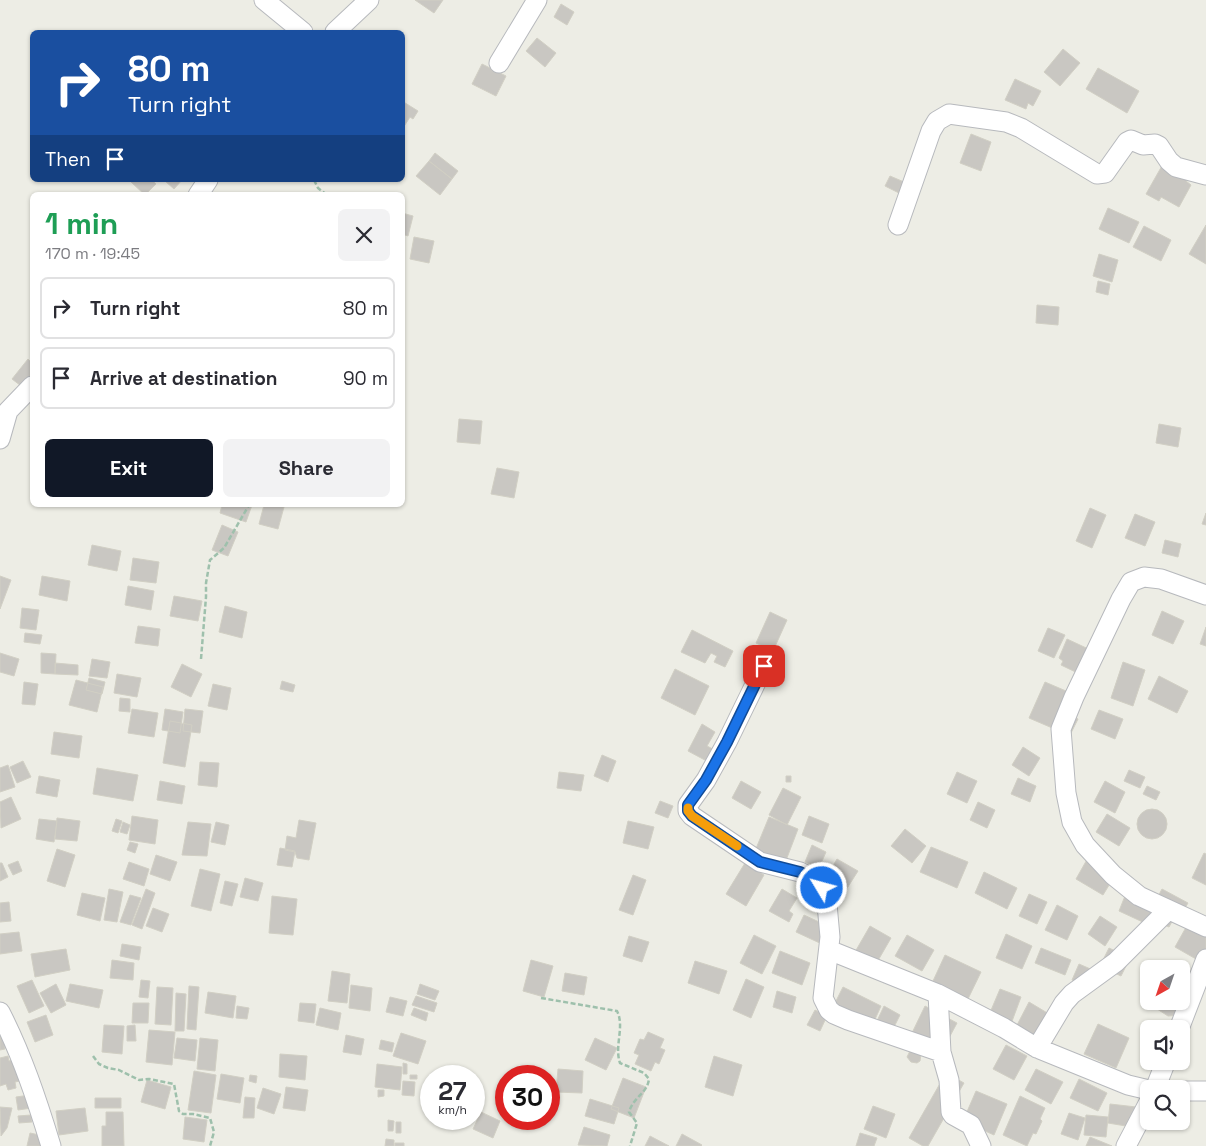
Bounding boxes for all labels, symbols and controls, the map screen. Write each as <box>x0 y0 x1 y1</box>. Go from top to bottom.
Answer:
text: 80 m <box>128 47 210 91</box>
icon: right <box>45 50 110 115</box>
text: Turn right <box>128 90 231 118</box>
icon: arrive <box>101 145 129 173</box>
text: Then <box>45 147 91 172</box>
text: 1 min <box>45 204 118 243</box>
button: close <box>338 209 390 261</box>
text: 170 m · 19:45 <box>45 243 140 264</box>
icon: right <box>47 294 75 322</box>
text: Turn right <box>90 296 180 321</box>
text: 80 m <box>343 296 388 321</box>
icon: arrive <box>47 364 75 392</box>
text: Arrive at destination <box>90 366 278 391</box>
text: 90 m <box>343 366 388 391</box>
button: Exit <box>45 439 213 497</box>
button: Share <box>223 439 390 497</box>
pin <box>743 645 785 687</box>
icon: arrive <box>750 652 778 680</box>
position arrow <box>795 861 847 913</box>
north arrow <box>1140 960 1190 1010</box>
map controls <box>1140 960 1190 1130</box>
button: sound <box>1140 1020 1190 1070</box>
speed limit sign: 30 <box>495 1065 560 1130</box>
text: 27 <box>438 1075 467 1107</box>
button: search <box>1140 1080 1190 1130</box>
text: km/h <box>438 1102 467 1118</box>

